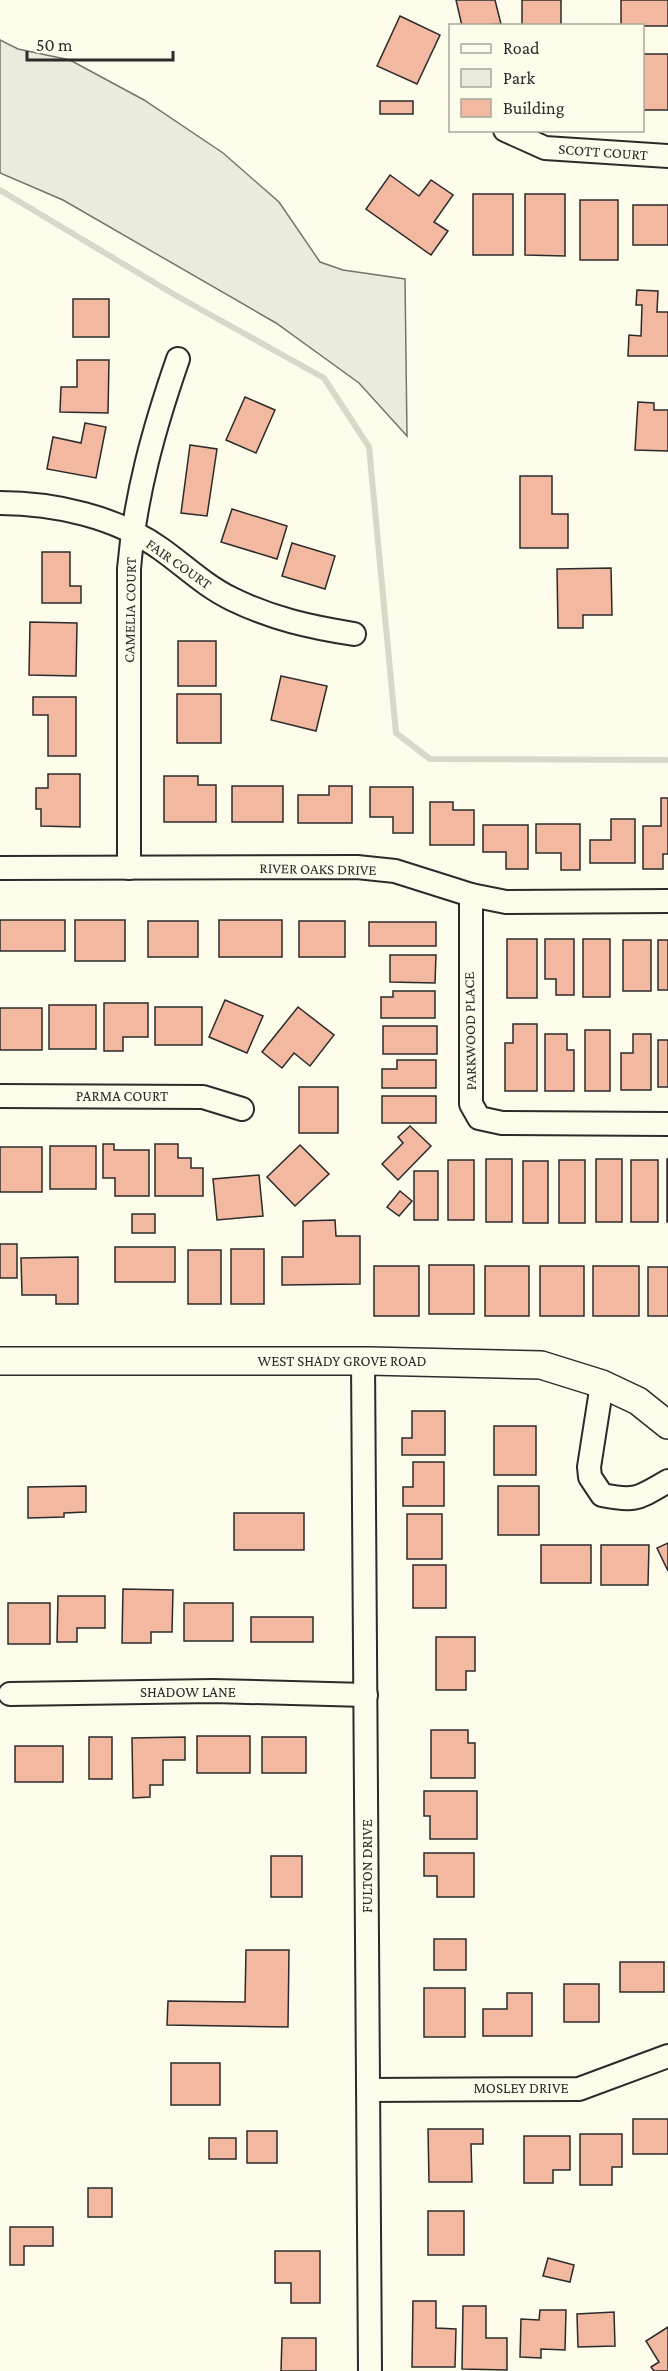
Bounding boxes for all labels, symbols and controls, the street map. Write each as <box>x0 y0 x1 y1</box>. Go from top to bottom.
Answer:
scale bar <box>27 24 172 62</box>
legend <box>449 24 644 132</box>
text: 50 m <box>36 35 73 55</box>
text: Road <box>503 38 540 58</box>
text: Park <box>503 68 535 88</box>
text: Building <box>503 98 565 118</box>
street label: SCOTT COURT <box>558 141 648 163</box>
street label: FAIR COURT <box>143 536 215 592</box>
street label: CAMELIA COURT <box>121 557 139 663</box>
street label: RIVER OAKS DRIVE <box>259 860 377 878</box>
street label: PARKWOOD PLACE <box>461 972 479 1090</box>
street label: PARMA COURT <box>76 1088 168 1104</box>
street label: WEST SHADY GROVE ROAD <box>257 1353 427 1369</box>
street label: SHADOW LANE <box>140 1684 236 1700</box>
street label: FULTON DRIVE <box>359 1819 375 1913</box>
street label: MOSLEY DRIVE <box>473 2080 569 2096</box>

